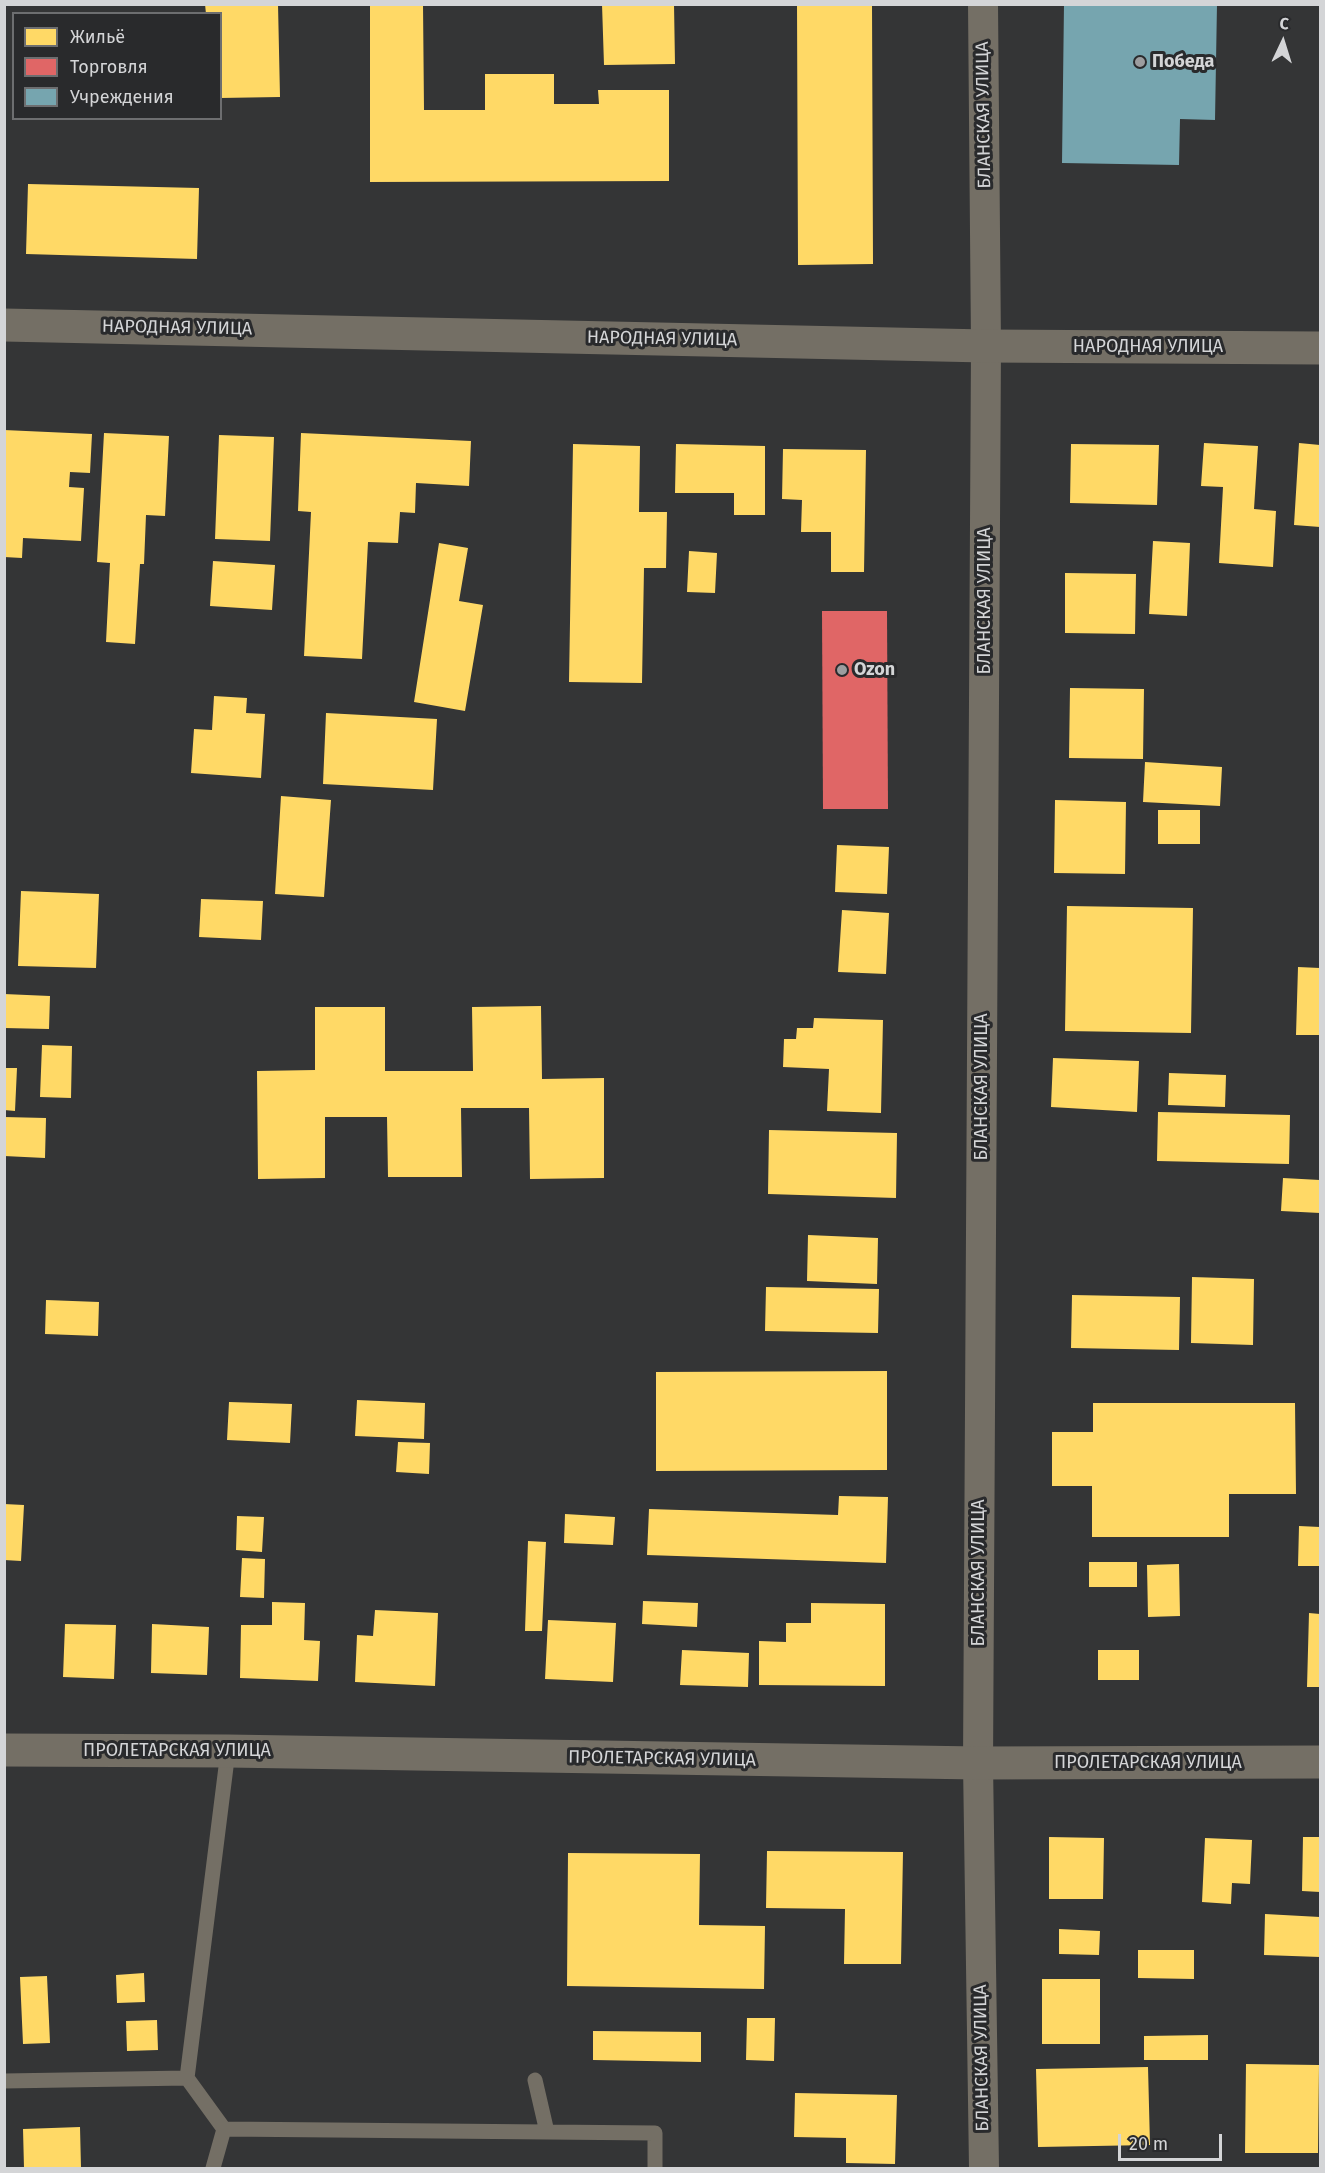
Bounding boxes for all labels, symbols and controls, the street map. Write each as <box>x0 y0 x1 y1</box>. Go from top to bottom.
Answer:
legend <box>12 12 222 120</box>
north arrow <box>1253 12 1313 72</box>
text: С <box>1279 14 1290 33</box>
text: Жильё <box>70 26 125 48</box>
street label: БЛАНСКАЯ УЛИЦА <box>972 41 996 189</box>
place label: Победа <box>1152 51 1214 73</box>
marker: Победа <box>1133 55 1147 69</box>
text: Торговля <box>70 56 148 78</box>
text: Учреждения <box>70 86 174 108</box>
street label: НАРОДНАЯ УЛИЦА <box>102 316 252 340</box>
street label: НАРОДНАЯ УЛИЦА <box>587 327 737 351</box>
street label: НАРОДНАЯ УЛИЦА <box>1073 336 1223 358</box>
street label: БЛАНСКАЯ УЛИЦА <box>974 527 996 675</box>
place label: Ozon <box>854 659 895 681</box>
marker: Ozon <box>835 663 849 677</box>
street label: БЛАНСКАЯ УЛИЦА <box>971 1013 993 1161</box>
street label: БЛАНСКАЯ УЛИЦА <box>968 1499 990 1647</box>
street label: ПРОЛЕТАРСКАЯ УЛИЦА <box>83 1740 271 1762</box>
street label: ПРОЛЕТАРСКАЯ УЛИЦА <box>568 1747 756 1771</box>
street label: ПРОЛЕТАРСКАЯ УЛИЦА <box>1054 1752 1242 1774</box>
street label: БЛАНСКАЯ УЛИЦА <box>970 1984 994 2132</box>
scale bar <box>1121 2122 1224 2160</box>
text: 20 m <box>1129 2133 1168 2155</box>

